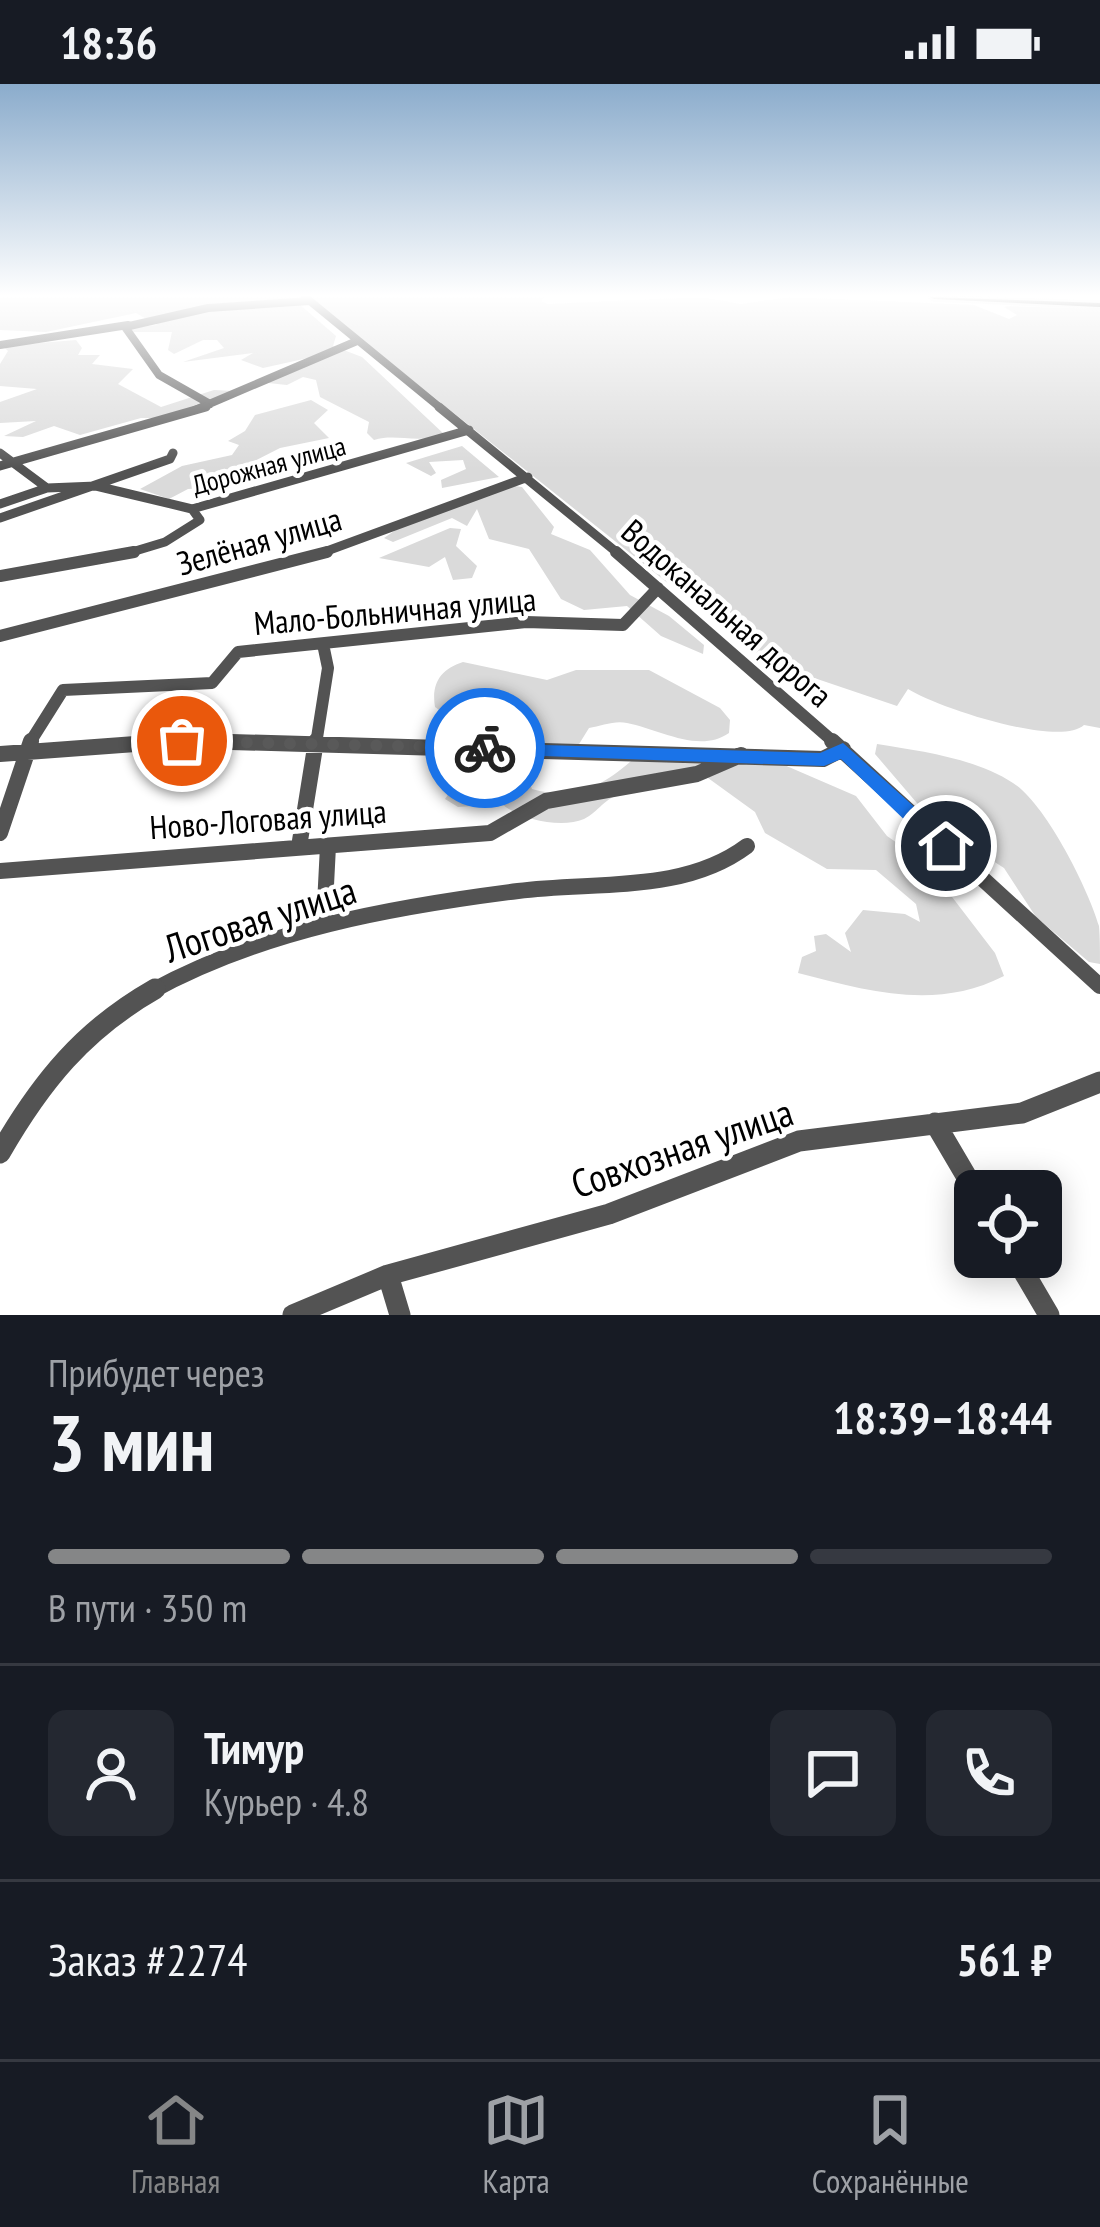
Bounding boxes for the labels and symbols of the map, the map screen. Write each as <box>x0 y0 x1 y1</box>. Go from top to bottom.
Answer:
street label: Дорожная улица <box>188 428 349 502</box>
street label: Зелёная улица <box>172 497 346 585</box>
street label: Водоканальная дорога <box>613 509 842 716</box>
street label: Мало-Больничная улица <box>252 577 538 644</box>
courier <box>425 688 545 808</box>
pin <box>131 690 233 792</box>
street label: Ново-Логовая улица <box>148 789 388 848</box>
pin <box>895 795 997 897</box>
street label: Логовая улица <box>156 864 362 974</box>
street label: Совхозная улица <box>564 1086 799 1209</box>

